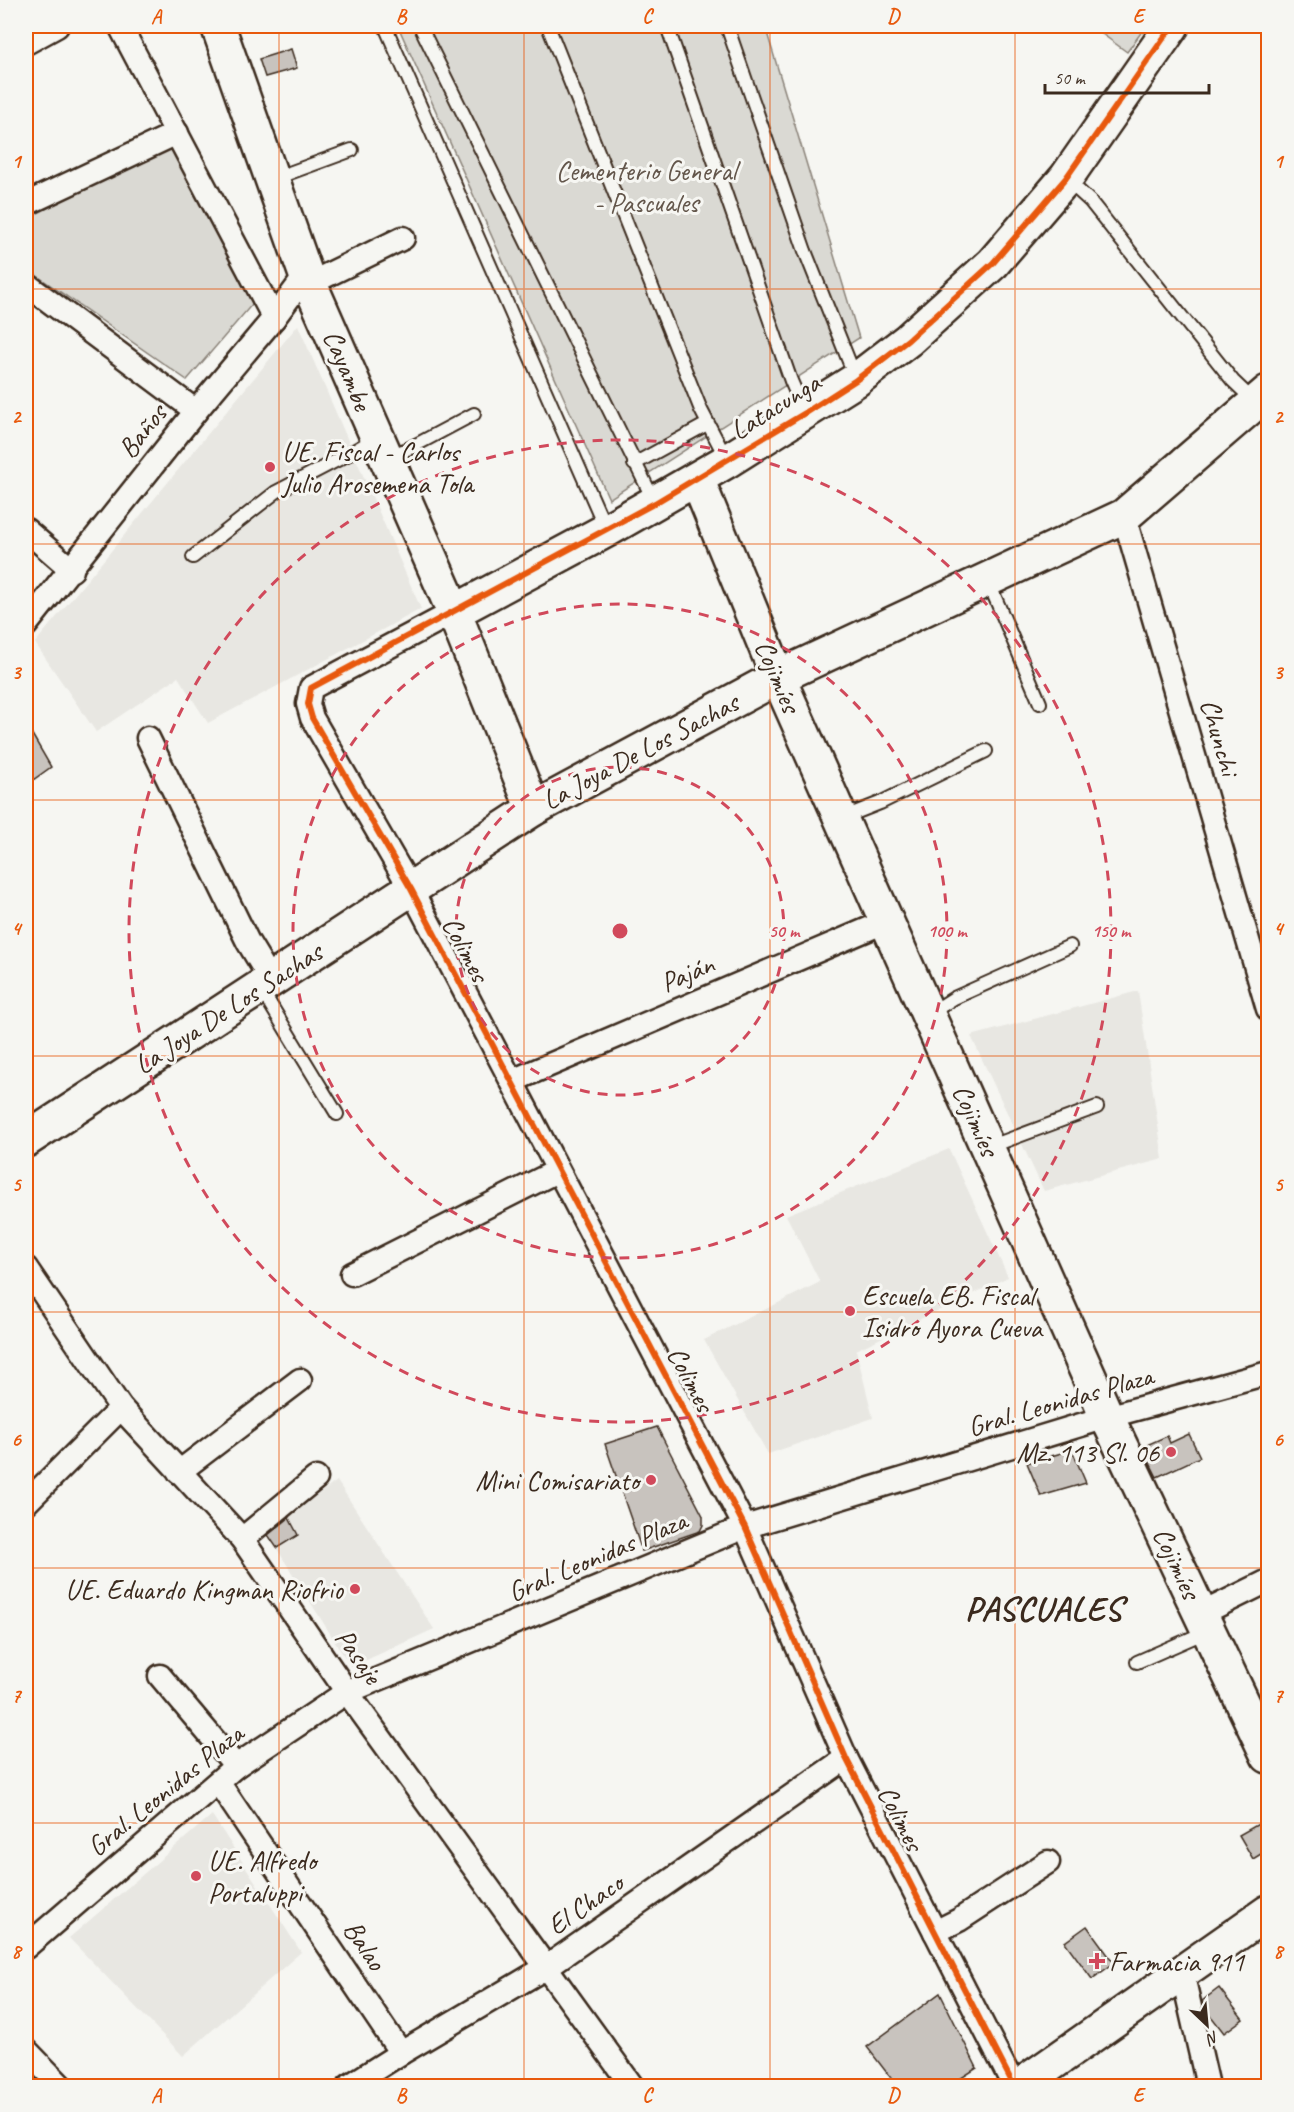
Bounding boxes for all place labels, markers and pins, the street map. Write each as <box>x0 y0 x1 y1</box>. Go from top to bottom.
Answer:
place label: UE. Fiscal - Carlos Julio Arosemena Tola <box>280 434 476 501</box>
marker: UE. Fiscal - Carlos Julio Arosemena Tola <box>263 460 277 474</box>
centre of rings <box>610 921 630 941</box>
place label: Escuela EB. Fiscal Isidro Ayora Cueva <box>862 1278 1044 1345</box>
marker: Escuela EB. Fiscal Isidro Ayora Cueva <box>843 1304 857 1318</box>
place label: Mz. 113 Sl. 06 <box>1016 1435 1160 1470</box>
marker: Mz. 113 Sl. 06 <box>1164 1445 1178 1459</box>
place label: Mini Comisariato <box>475 1463 642 1498</box>
marker: Mini Comisariato <box>644 1473 658 1487</box>
place label: UE. Eduardo Kingman Riofrio <box>65 1572 345 1607</box>
marker: UE. Eduardo Kingman Riofrio <box>348 1582 362 1596</box>
place label: UE. Alfredo Portaluppi <box>208 1843 319 1910</box>
marker: UE. Alfredo Portaluppi <box>189 1869 203 1883</box>
place label: Farmacia 911 <box>1109 1944 1245 1979</box>
marker: Farmacia 911 <box>1090 1954 1104 1968</box>

